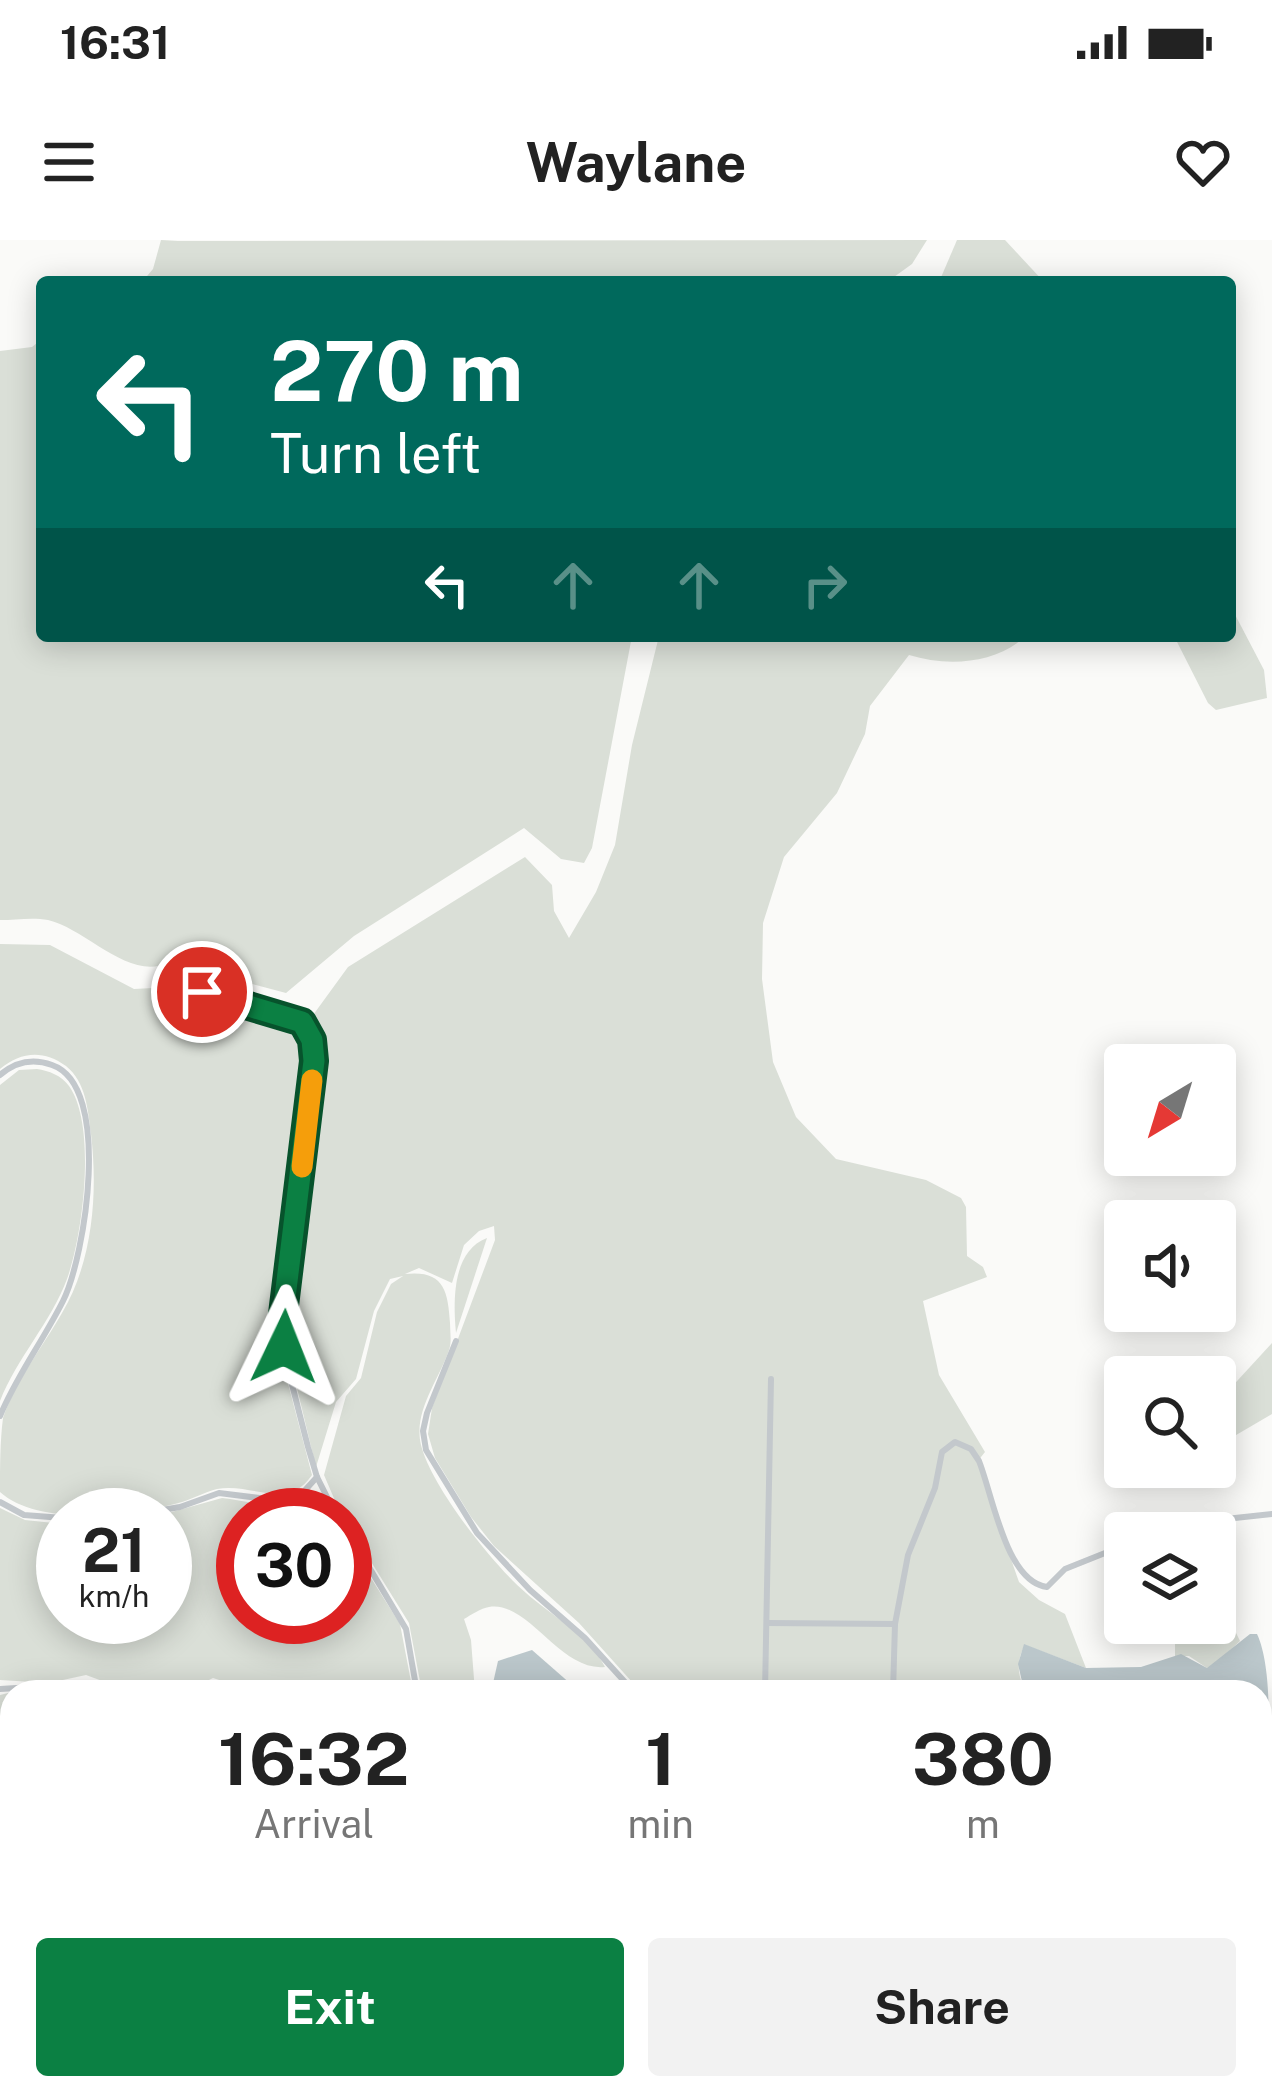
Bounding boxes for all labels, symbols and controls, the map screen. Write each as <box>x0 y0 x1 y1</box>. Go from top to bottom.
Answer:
text: 16:31 <box>60 16 170 69</box>
icon: menu <box>36 129 102 195</box>
icon: heart <box>1170 129 1236 195</box>
text: Waylane <box>526 131 746 194</box>
text: 270 m <box>270 321 523 420</box>
icon: left <box>72 324 228 480</box>
text: Turn left <box>270 422 481 485</box>
icon: left <box>414 552 480 618</box>
icon: ahead <box>540 552 606 618</box>
icon: ahead <box>666 552 732 618</box>
icon: right <box>792 552 858 618</box>
pin <box>151 941 253 1043</box>
icon: arrive <box>169 959 235 1025</box>
north arrow <box>1104 1044 1236 1176</box>
map controls <box>1104 1044 1236 1644</box>
button: sound <box>1104 1200 1236 1332</box>
position arrow <box>221 1284 347 1410</box>
button: search <box>1104 1356 1236 1488</box>
speed limit sign: 30 <box>216 1488 372 1644</box>
button: layers <box>1104 1512 1236 1644</box>
text: 21 <box>82 1515 146 1586</box>
text: km/h <box>79 1578 149 1614</box>
text: 16:32 <box>218 1717 409 1801</box>
text: 1 <box>645 1717 676 1801</box>
text: 380 <box>912 1717 1054 1801</box>
text: Arrival <box>254 1801 374 1847</box>
text: min <box>628 1801 694 1847</box>
text: m <box>966 1801 1000 1847</box>
button: Exit <box>36 1938 624 2076</box>
button: Share <box>648 1938 1236 2076</box>

